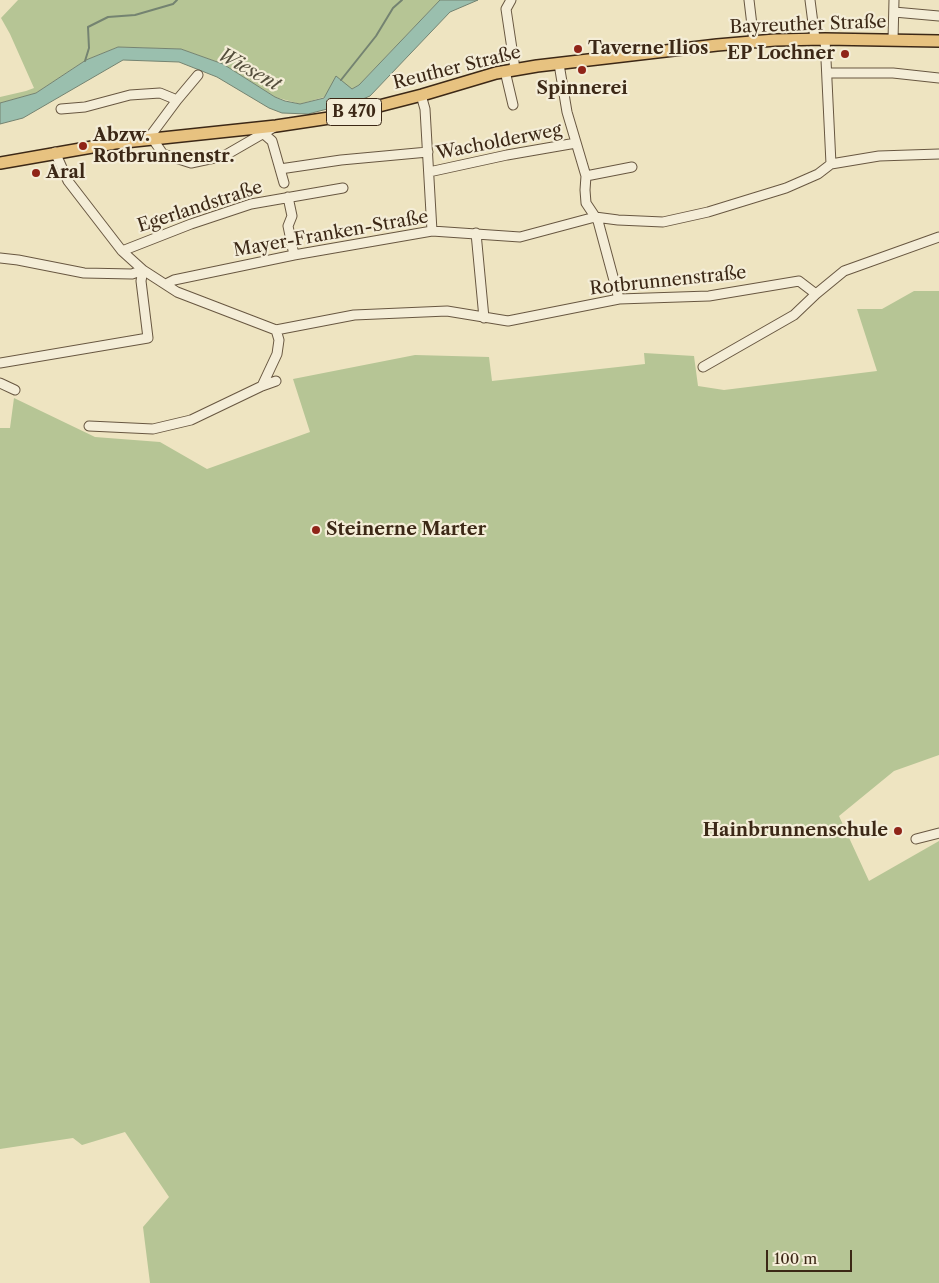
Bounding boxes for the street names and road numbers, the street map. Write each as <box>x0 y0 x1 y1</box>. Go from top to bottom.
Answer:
street label: Bayreuther Straße <box>729 11 887 39</box>
street label: Reuther Straße <box>391 42 523 94</box>
road number: B 470 <box>326 98 382 125</box>
street label: Wacholderweg <box>434 119 564 165</box>
street label: Egerlandstraße <box>135 177 265 237</box>
street label: Mayer-Franken-Straße <box>232 206 430 262</box>
street label: Rotbrunnenstraße <box>589 262 747 300</box>

